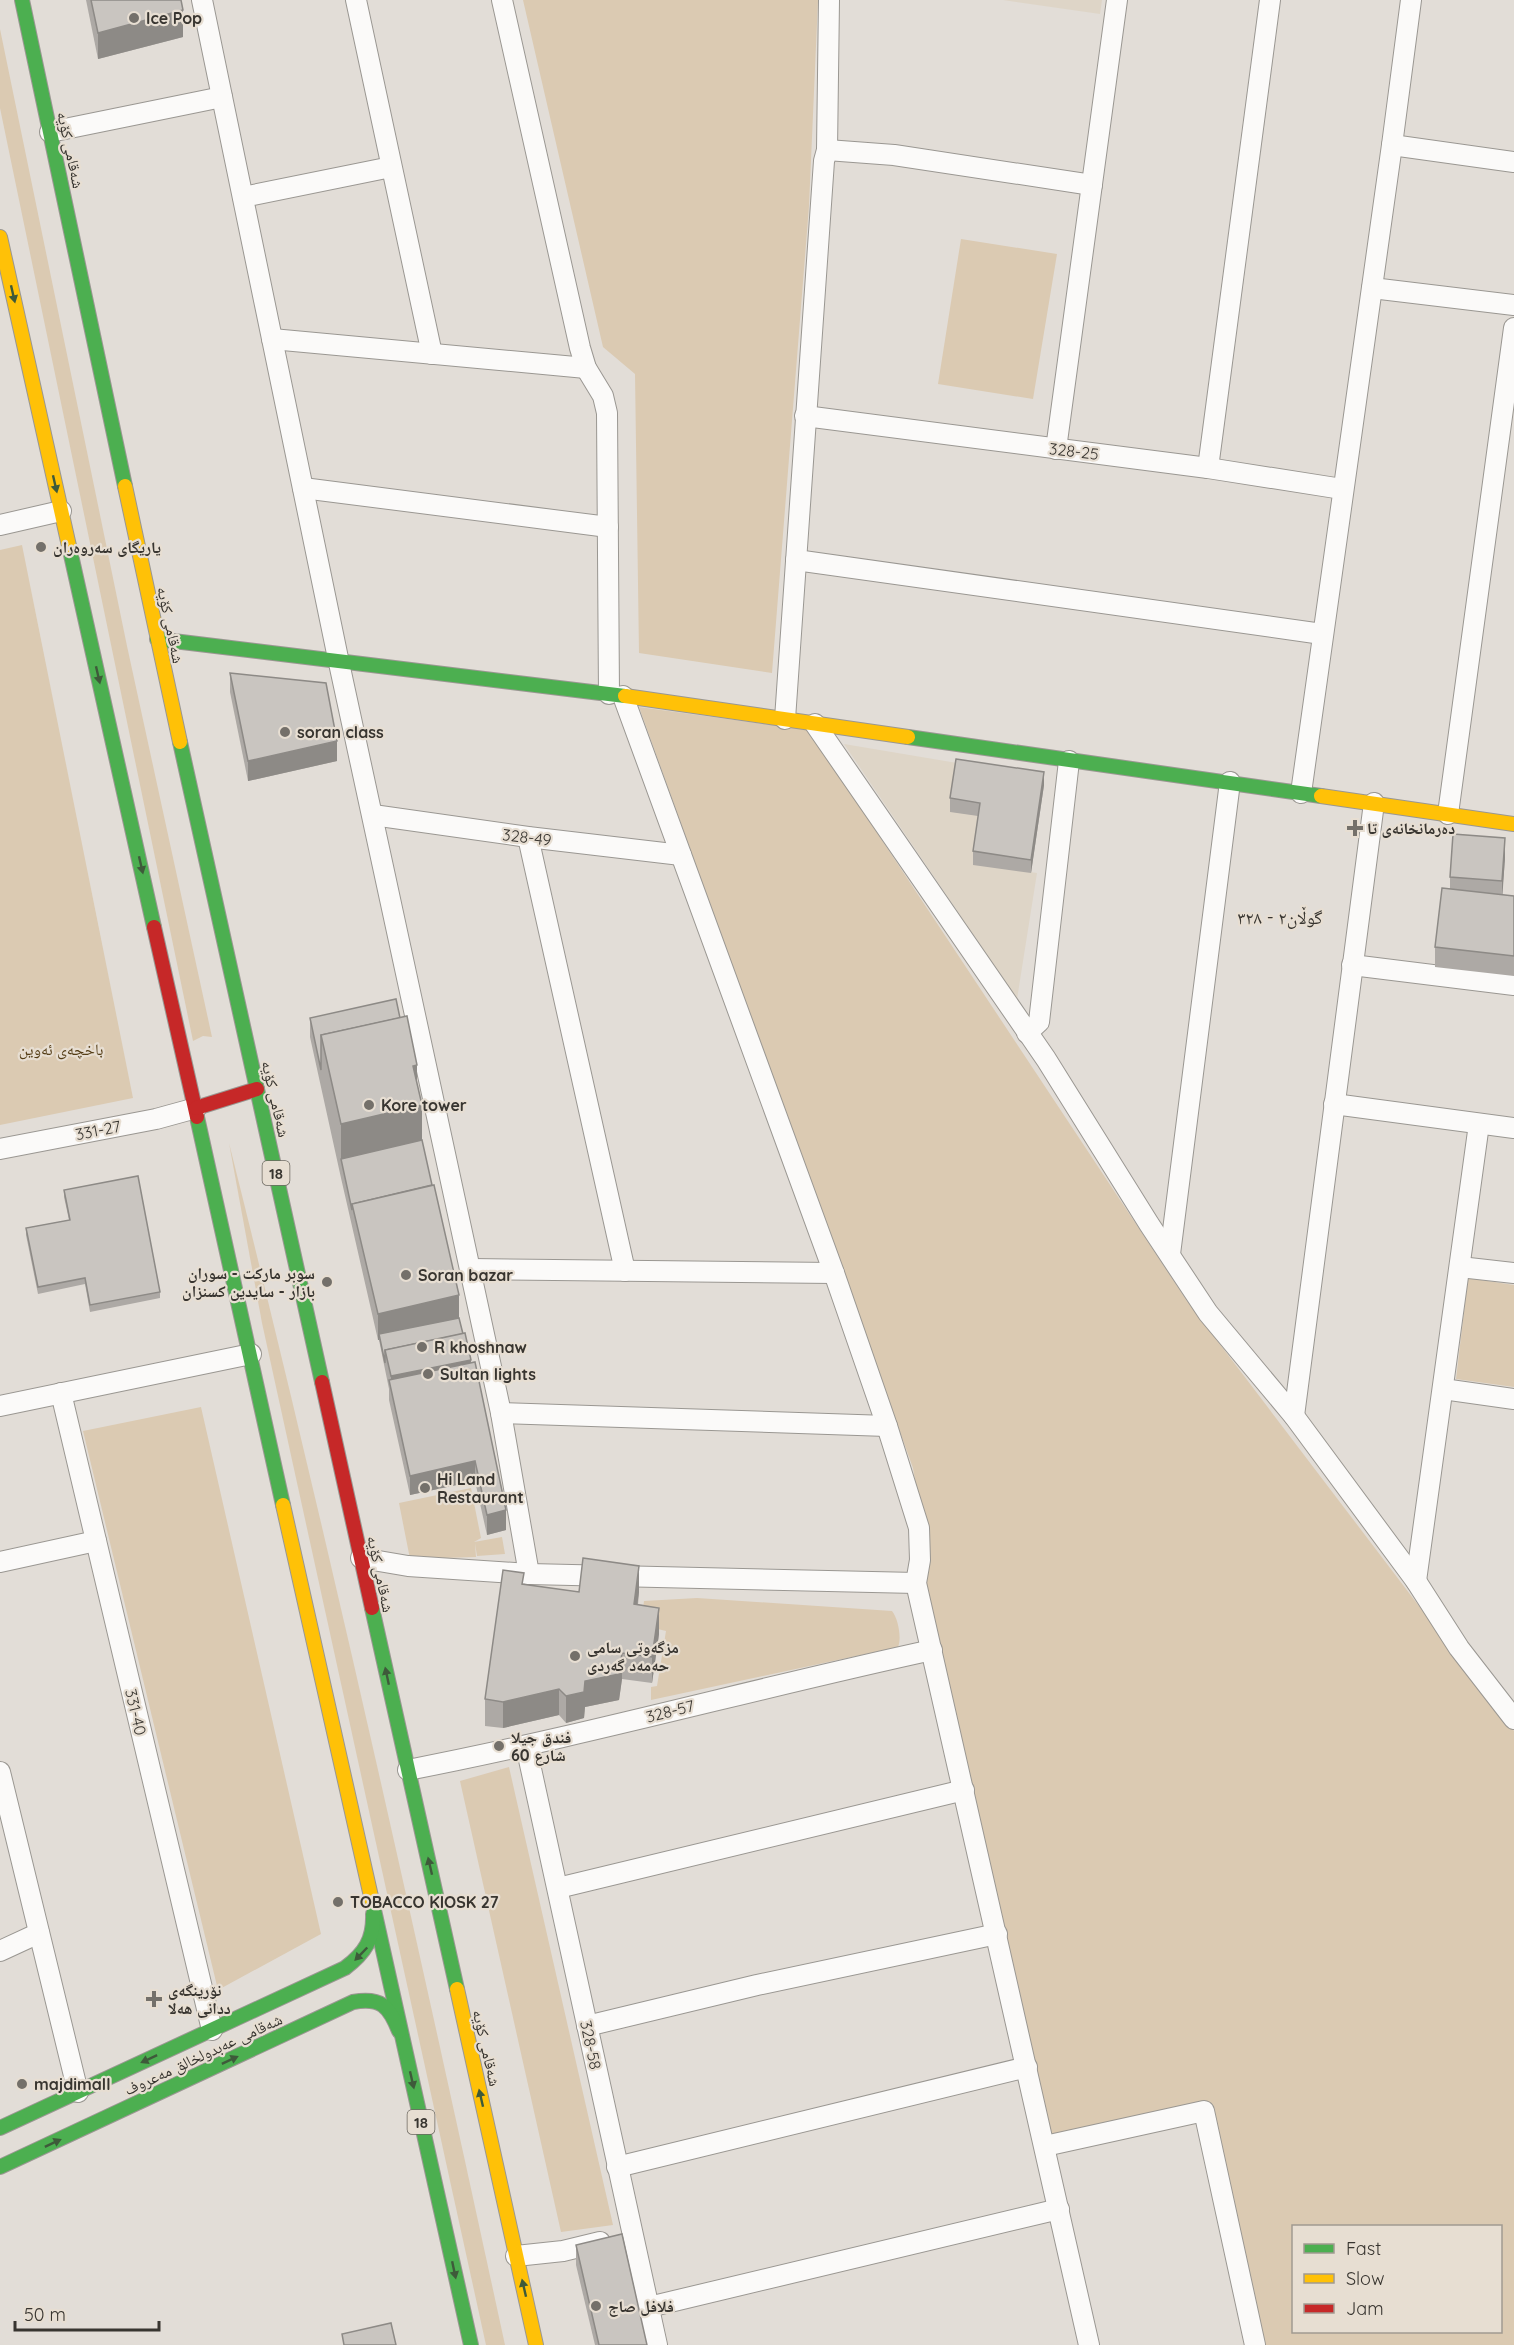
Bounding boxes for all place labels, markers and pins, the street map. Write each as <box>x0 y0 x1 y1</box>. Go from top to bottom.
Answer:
place label: Ice Pop <box>146 8 202 28</box>
marker: Ice Pop <box>127 11 141 25</box>
place label: یاریگای سەروەران <box>53 537 161 557</box>
marker: یاریگای سەروەران <box>34 540 48 554</box>
place label: soran class <box>297 722 384 742</box>
marker: soran class <box>278 725 292 739</box>
place label: دەرمانخانەی تا <box>1367 818 1455 838</box>
marker: دەرمانخانەی تا <box>1348 821 1362 835</box>
place label: Kore tower <box>381 1095 467 1115</box>
marker: Kore tower <box>362 1098 376 1112</box>
place label: سوبر ماركت - سوران بازار - سايدين كسنزان <box>182 1263 315 1301</box>
place label: Soran bazar <box>418 1265 513 1285</box>
marker: Soran bazar <box>399 1268 413 1282</box>
marker: سوبر ماركت - سوران بازار - سايدين كسنزان <box>320 1275 334 1289</box>
place label: R khoshnaw <box>434 1337 527 1357</box>
marker: R khoshnaw <box>415 1340 429 1354</box>
place label: Sultan lights <box>440 1364 536 1384</box>
marker: Sultan lights <box>421 1367 435 1381</box>
place label: Hi Land Restaurant <box>437 1469 524 1507</box>
marker: Hi Land Restaurant <box>418 1481 432 1495</box>
place label: مزگەوتی سامی حەمەد گەردی <box>587 1637 679 1675</box>
marker: مزگەوتی سامی حەمەد گەردی <box>568 1649 582 1663</box>
place label: فندق جيلا شارع 60 <box>511 1727 572 1766</box>
marker: فندق جيلا شارع 60 <box>492 1739 506 1753</box>
place label: TOBACCO KIOSK 27 <box>350 1892 499 1912</box>
marker: TOBACCO KIOSK 27 <box>331 1895 345 1909</box>
place label: نۆرینگەی ددانی هەلا <box>168 1980 231 2018</box>
marker: نۆرینگەی ددانی هەلا <box>145 1990 163 2008</box>
place label: majdimall <box>34 2074 110 2094</box>
marker: majdimall <box>15 2077 29 2091</box>
place label: فلافل صاج <box>608 2296 674 2317</box>
marker: فلافل صاج <box>589 2299 603 2313</box>

